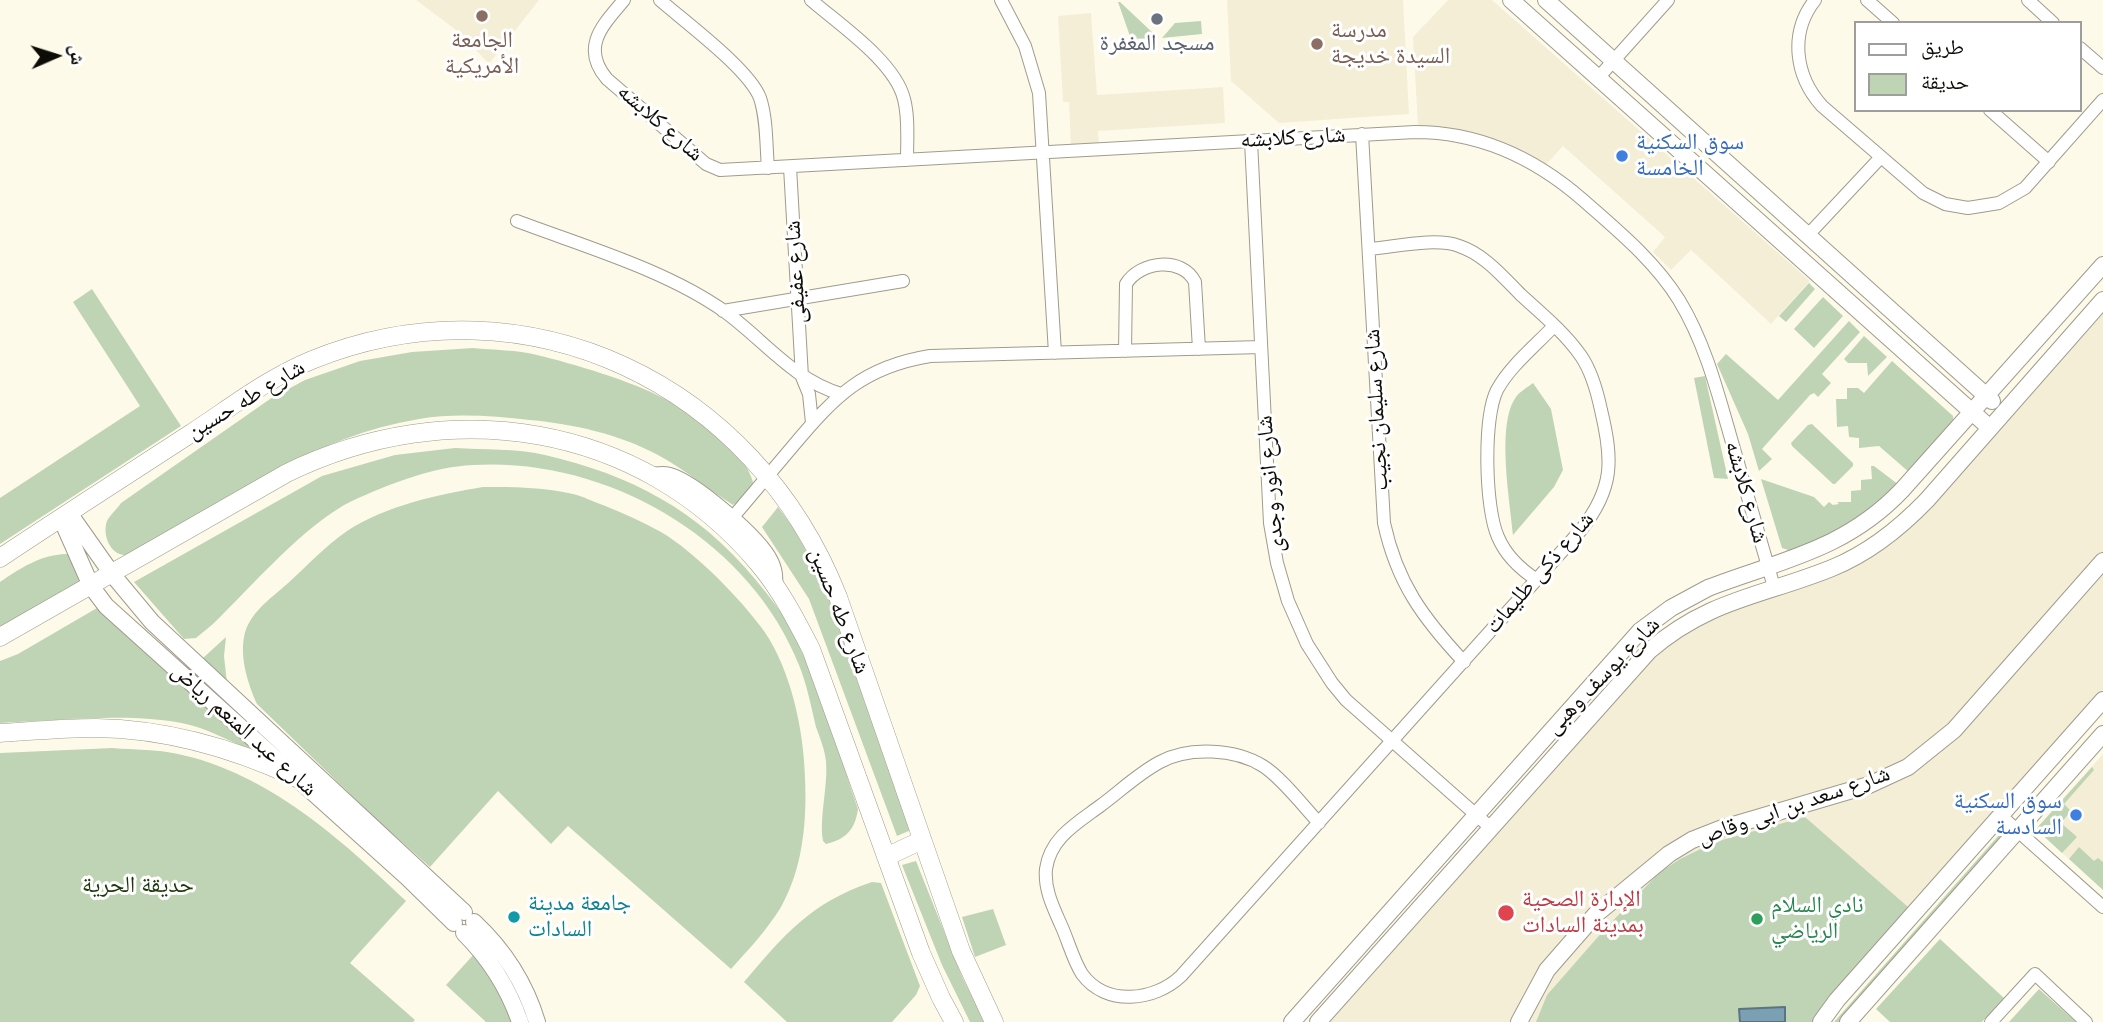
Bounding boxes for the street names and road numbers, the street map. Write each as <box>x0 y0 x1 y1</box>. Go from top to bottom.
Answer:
street label: شارع كلابشه <box>611 78 709 168</box>
street label: شارع كلابشه <box>1240 121 1346 155</box>
street label: شارع عفيفى <box>780 220 812 324</box>
street label: شارع سليمان نجيب <box>1359 328 1395 492</box>
street label: شارع طه حسين <box>182 354 310 446</box>
street label: شارع انور وجدى <box>1251 414 1291 554</box>
street label: شارع كلابشه <box>1718 438 1774 546</box>
street label: شارع ذكى طليمات <box>1480 506 1600 640</box>
street label: شارع طه حسين <box>802 544 876 678</box>
street label: شارع يوسف وهبى <box>1540 611 1666 741</box>
street label: شارع عبد المنعم رياض <box>165 657 323 803</box>
street label: شارع سعد بن ابى وقاص <box>1694 760 1894 852</box>

